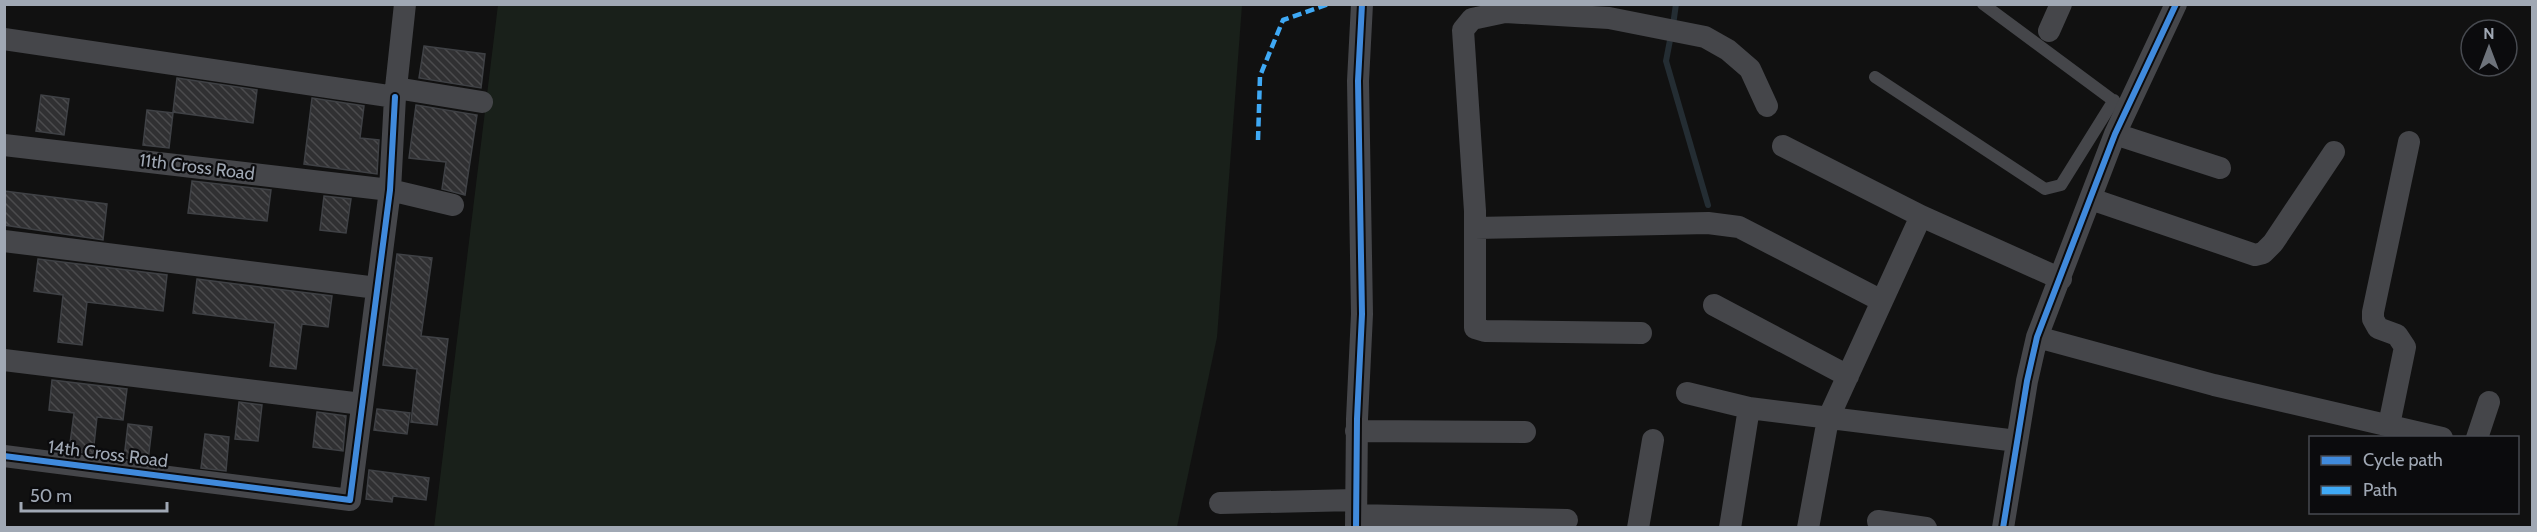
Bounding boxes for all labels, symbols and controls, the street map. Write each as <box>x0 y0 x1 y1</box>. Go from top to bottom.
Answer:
north arrow <box>2459 18 2519 78</box>
text: N <box>2483 24 2495 43</box>
street label: 11th Cross Road <box>138 149 256 185</box>
street label: 14th Cross Road <box>47 436 169 472</box>
legend <box>2309 436 2519 514</box>
text: Cycle path <box>2363 449 2443 471</box>
scale bar <box>21 475 166 513</box>
text: Path <box>2363 479 2397 501</box>
text: 50 m <box>30 485 72 507</box>

